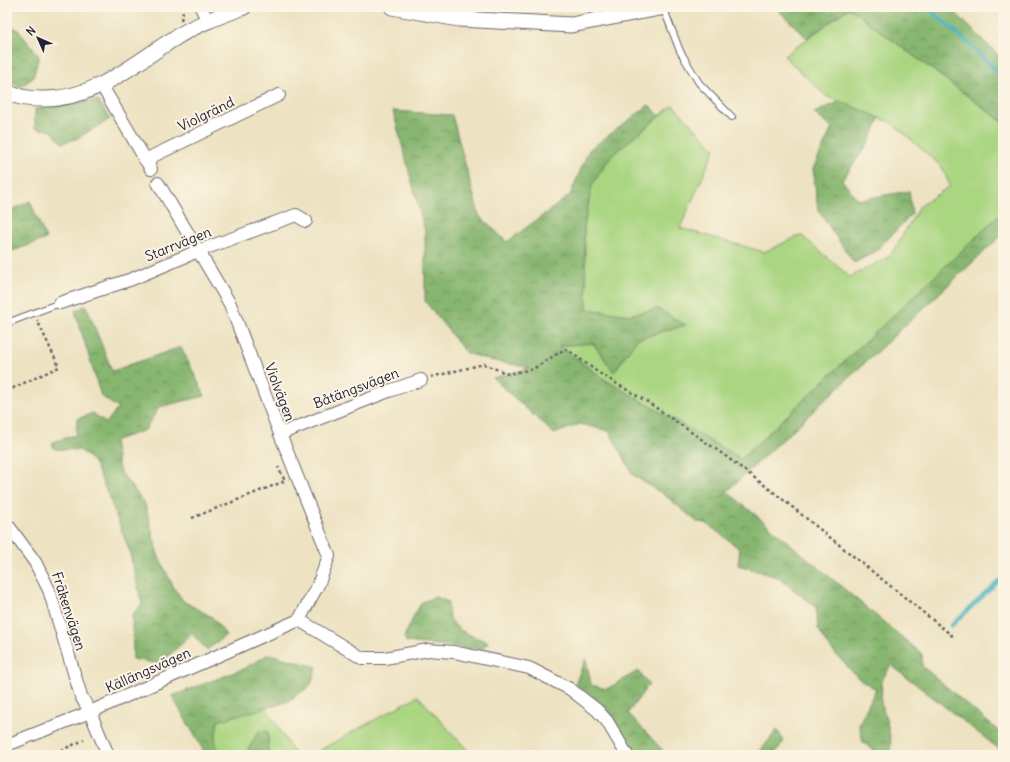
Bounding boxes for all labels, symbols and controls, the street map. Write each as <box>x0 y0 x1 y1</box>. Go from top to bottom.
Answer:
north arrow <box>18 18 58 58</box>
text: N <box>23 23 39 39</box>
street label: Violgränd <box>175 93 237 135</box>
street label: Starrvägen <box>142 223 214 265</box>
street label: Violvägen <box>261 360 299 424</box>
street label: Båtängsvägen <box>311 363 401 413</box>
street label: Fräkenvägen <box>48 569 90 653</box>
street label: Källängsvägen <box>103 643 193 697</box>

